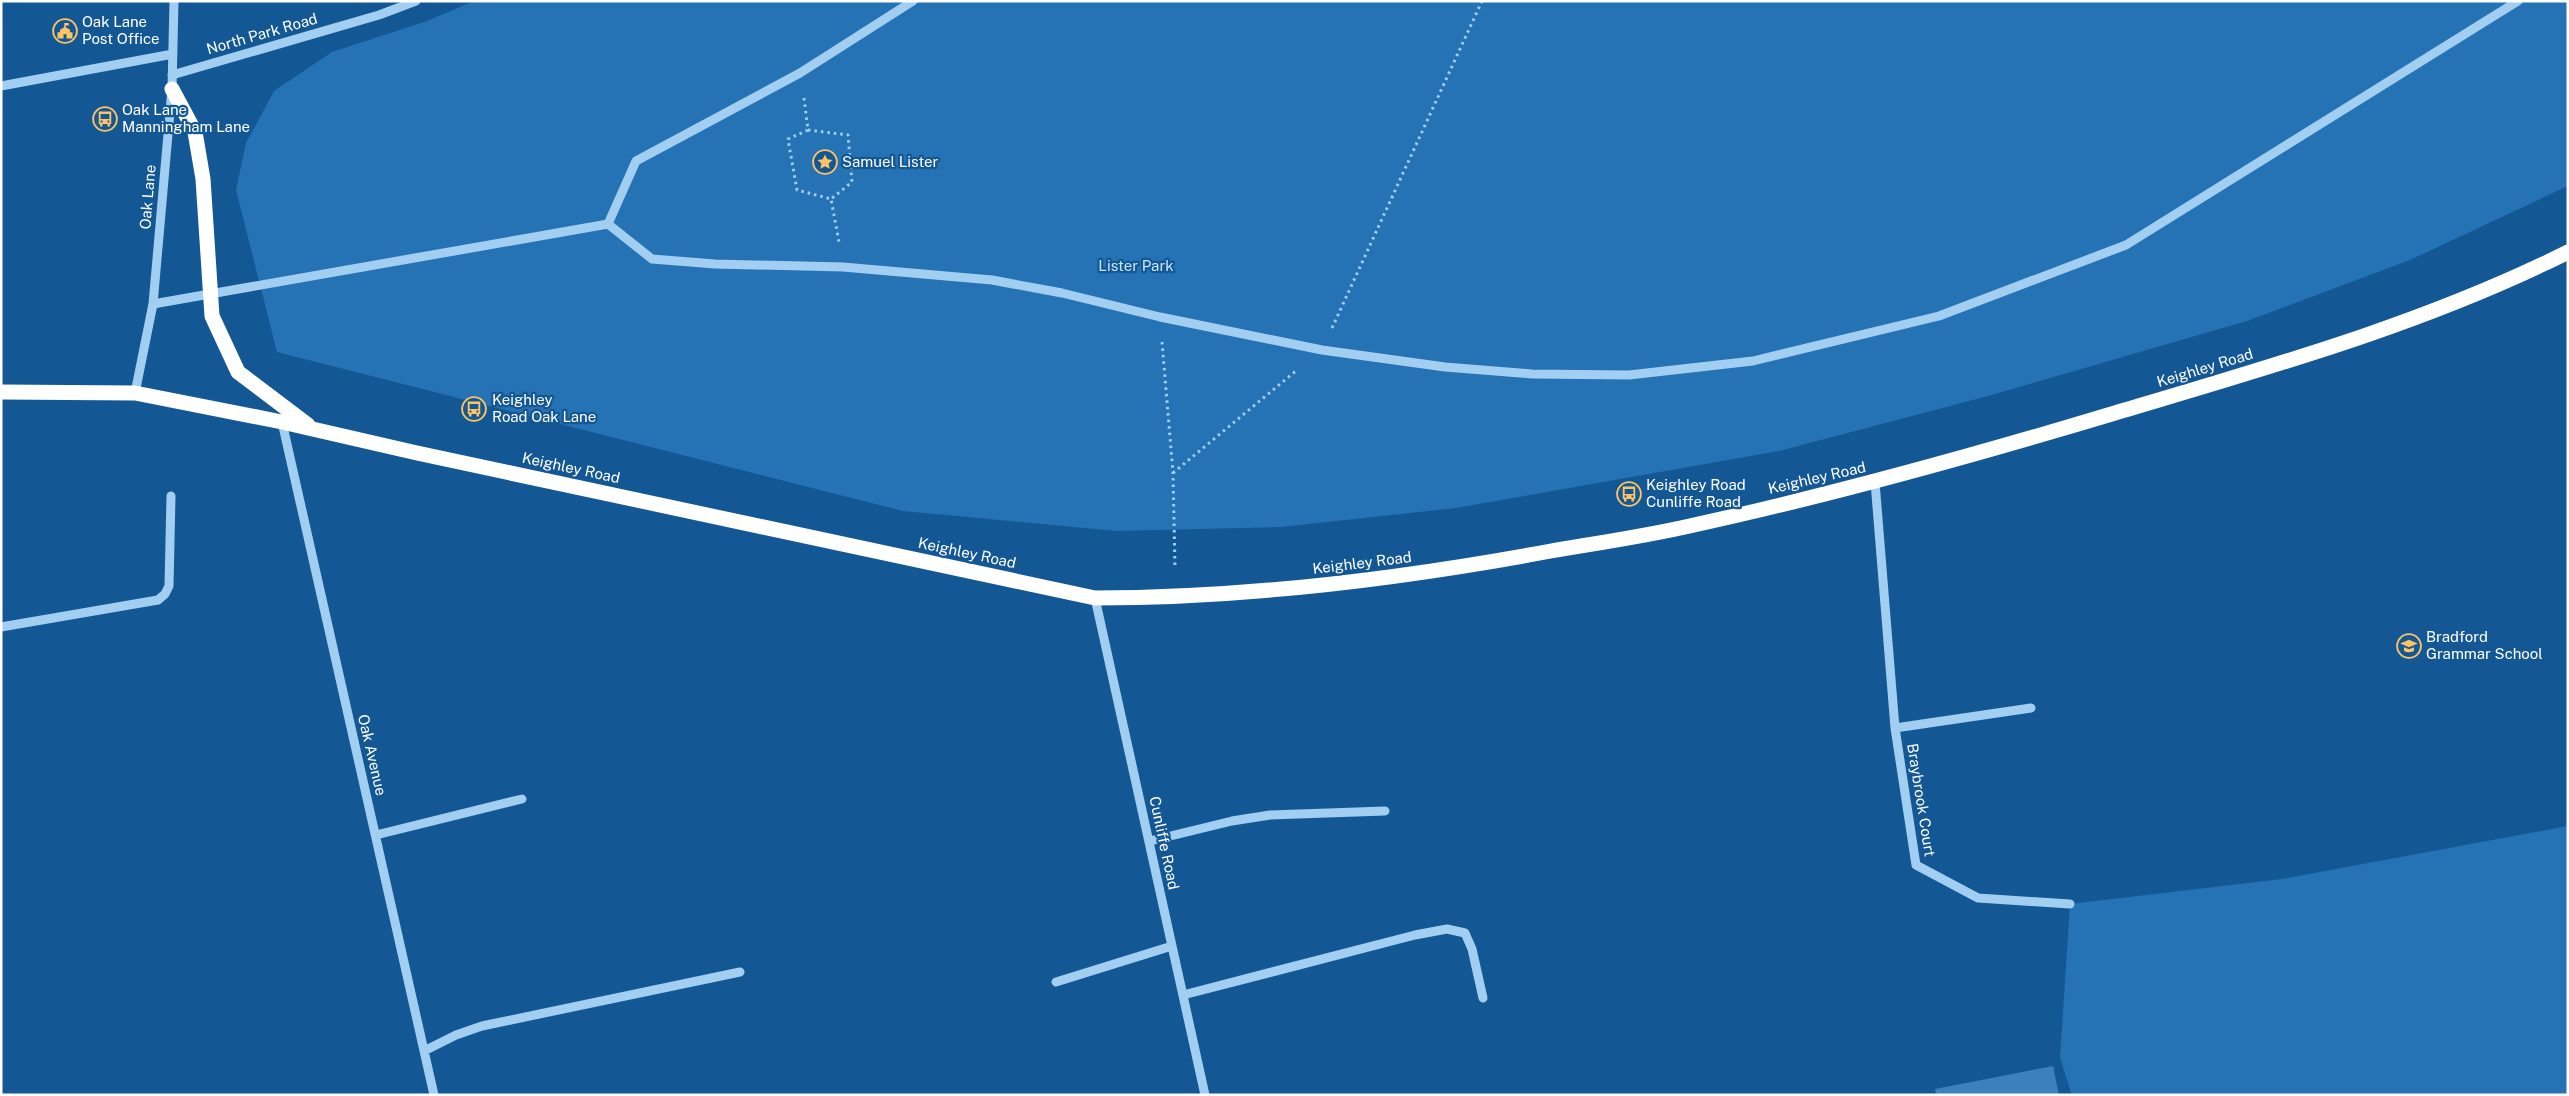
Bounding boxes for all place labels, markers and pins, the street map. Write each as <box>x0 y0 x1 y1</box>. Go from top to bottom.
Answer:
place label: Oak Lane Post Office <box>82 13 160 47</box>
public building icon: Oak Lane Post Office <box>52 18 78 44</box>
place label: Oak Lane Manningham Lane <box>122 101 250 135</box>
bus stop icon: Oak Lane Manningham Lane <box>92 106 118 132</box>
place icon: Samuel Lister <box>812 149 838 175</box>
place label: Samuel Lister <box>842 153 939 170</box>
place label: Keighley Road Oak Lane <box>492 391 596 425</box>
bus stop icon: Keighley Road Oak Lane <box>461 396 487 422</box>
place label: Keighley Road Cunliffe Road <box>1646 476 1746 510</box>
bus stop icon: Keighley Road Cunliffe Road <box>1616 481 1642 507</box>
place label: Bradford Grammar School <box>2426 628 2543 662</box>
school or university icon: Bradford Grammar School <box>2396 633 2422 659</box>

